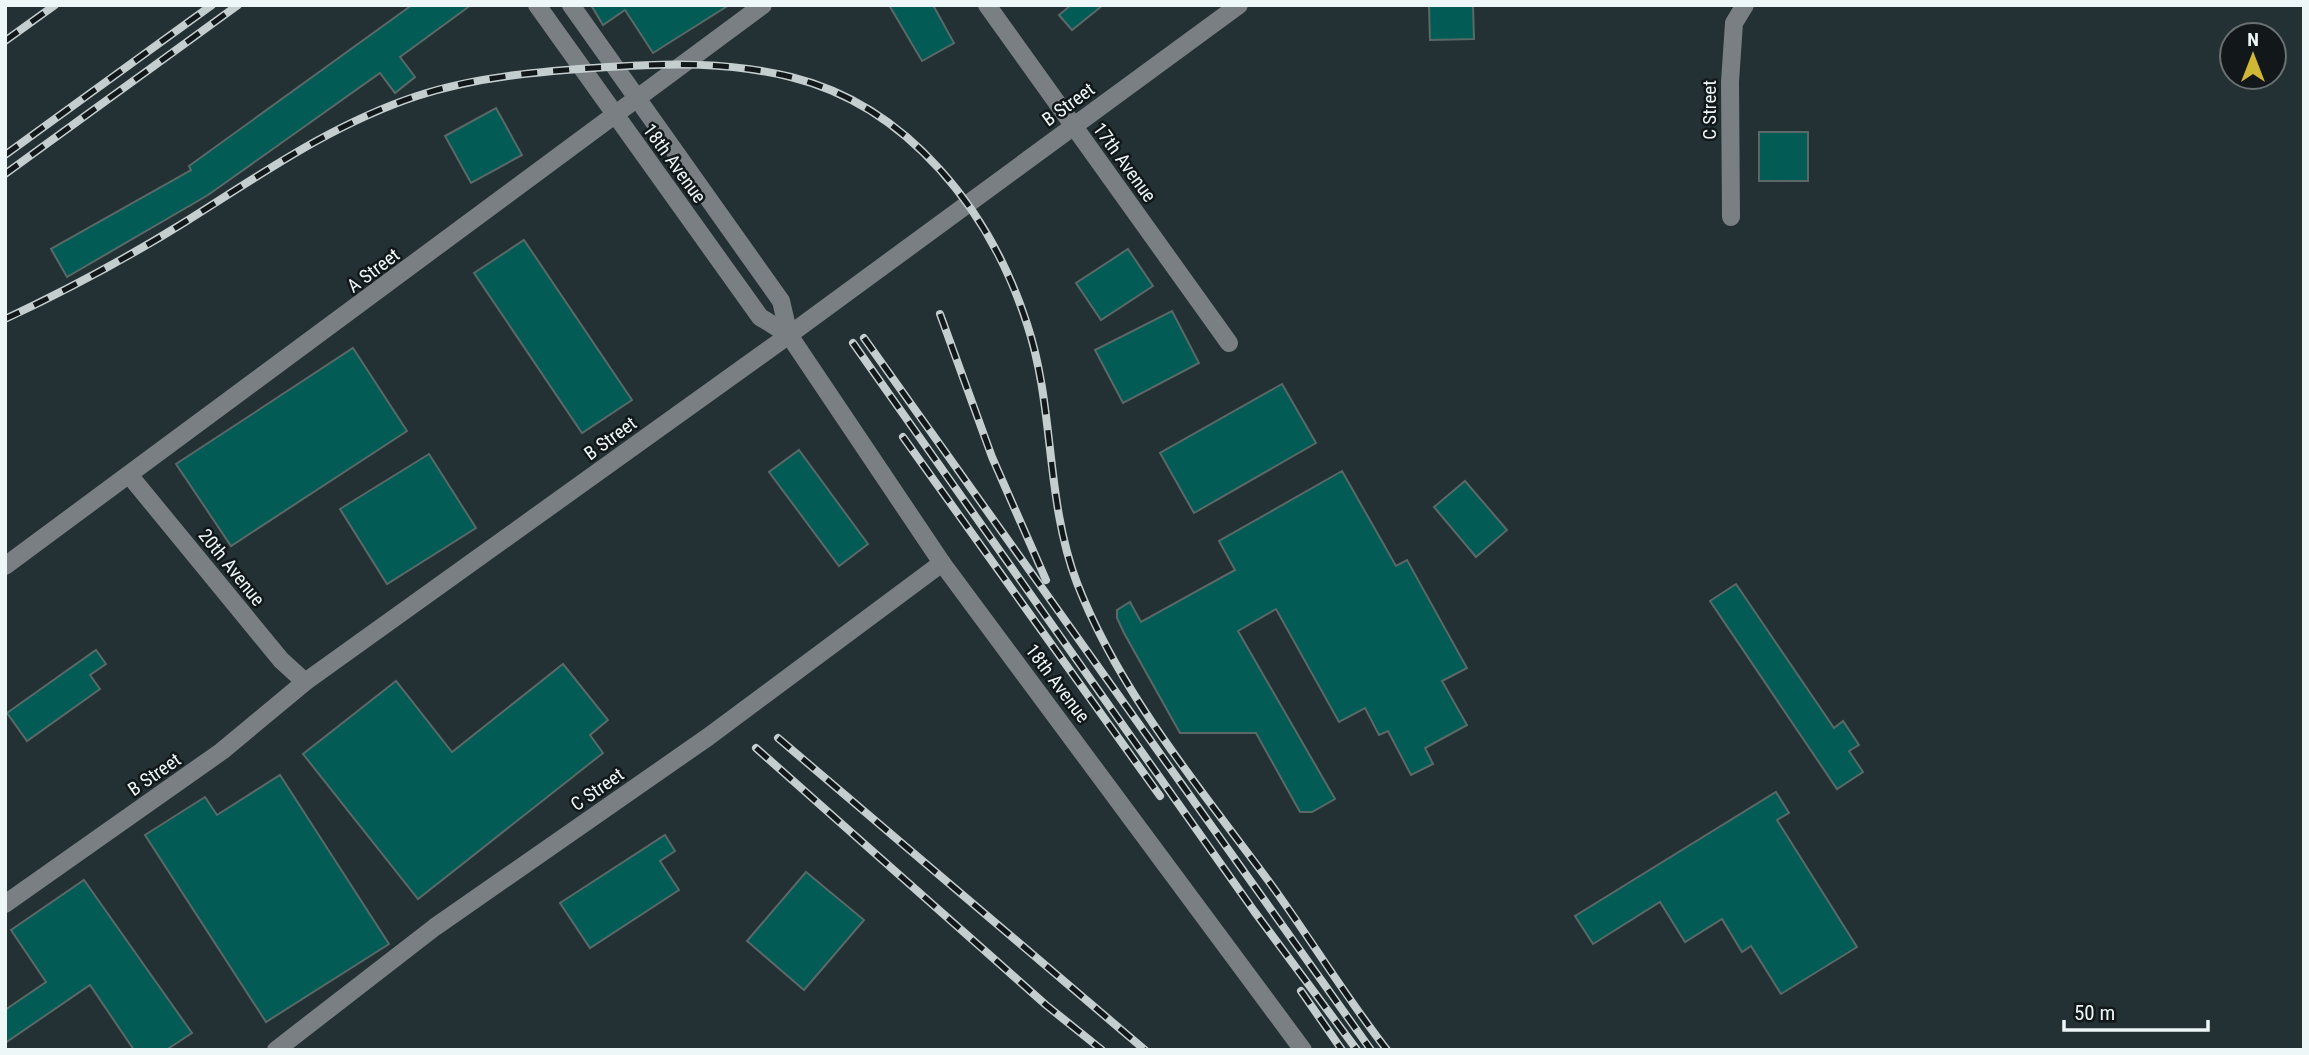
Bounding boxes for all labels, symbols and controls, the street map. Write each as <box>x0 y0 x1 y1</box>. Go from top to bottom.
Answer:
north arrow <box>2218 21 2288 91</box>
text: N <box>2247 28 2259 51</box>
street label: B Street <box>1038 78 1099 131</box>
street label: C Street <box>1698 80 1721 140</box>
street label: 17th Avenue <box>1088 118 1161 207</box>
street label: 18th Avenue <box>638 119 711 208</box>
street label: A Street <box>342 243 404 298</box>
street label: B Street <box>580 412 641 465</box>
street label: 20th Avenue <box>194 524 270 611</box>
street label: 18th Avenue <box>1021 639 1095 727</box>
street label: B Street <box>123 748 185 801</box>
street label: C Street <box>566 763 628 816</box>
scale bar <box>2064 988 2208 1032</box>
text: 50 m <box>2074 1001 2115 1025</box>

